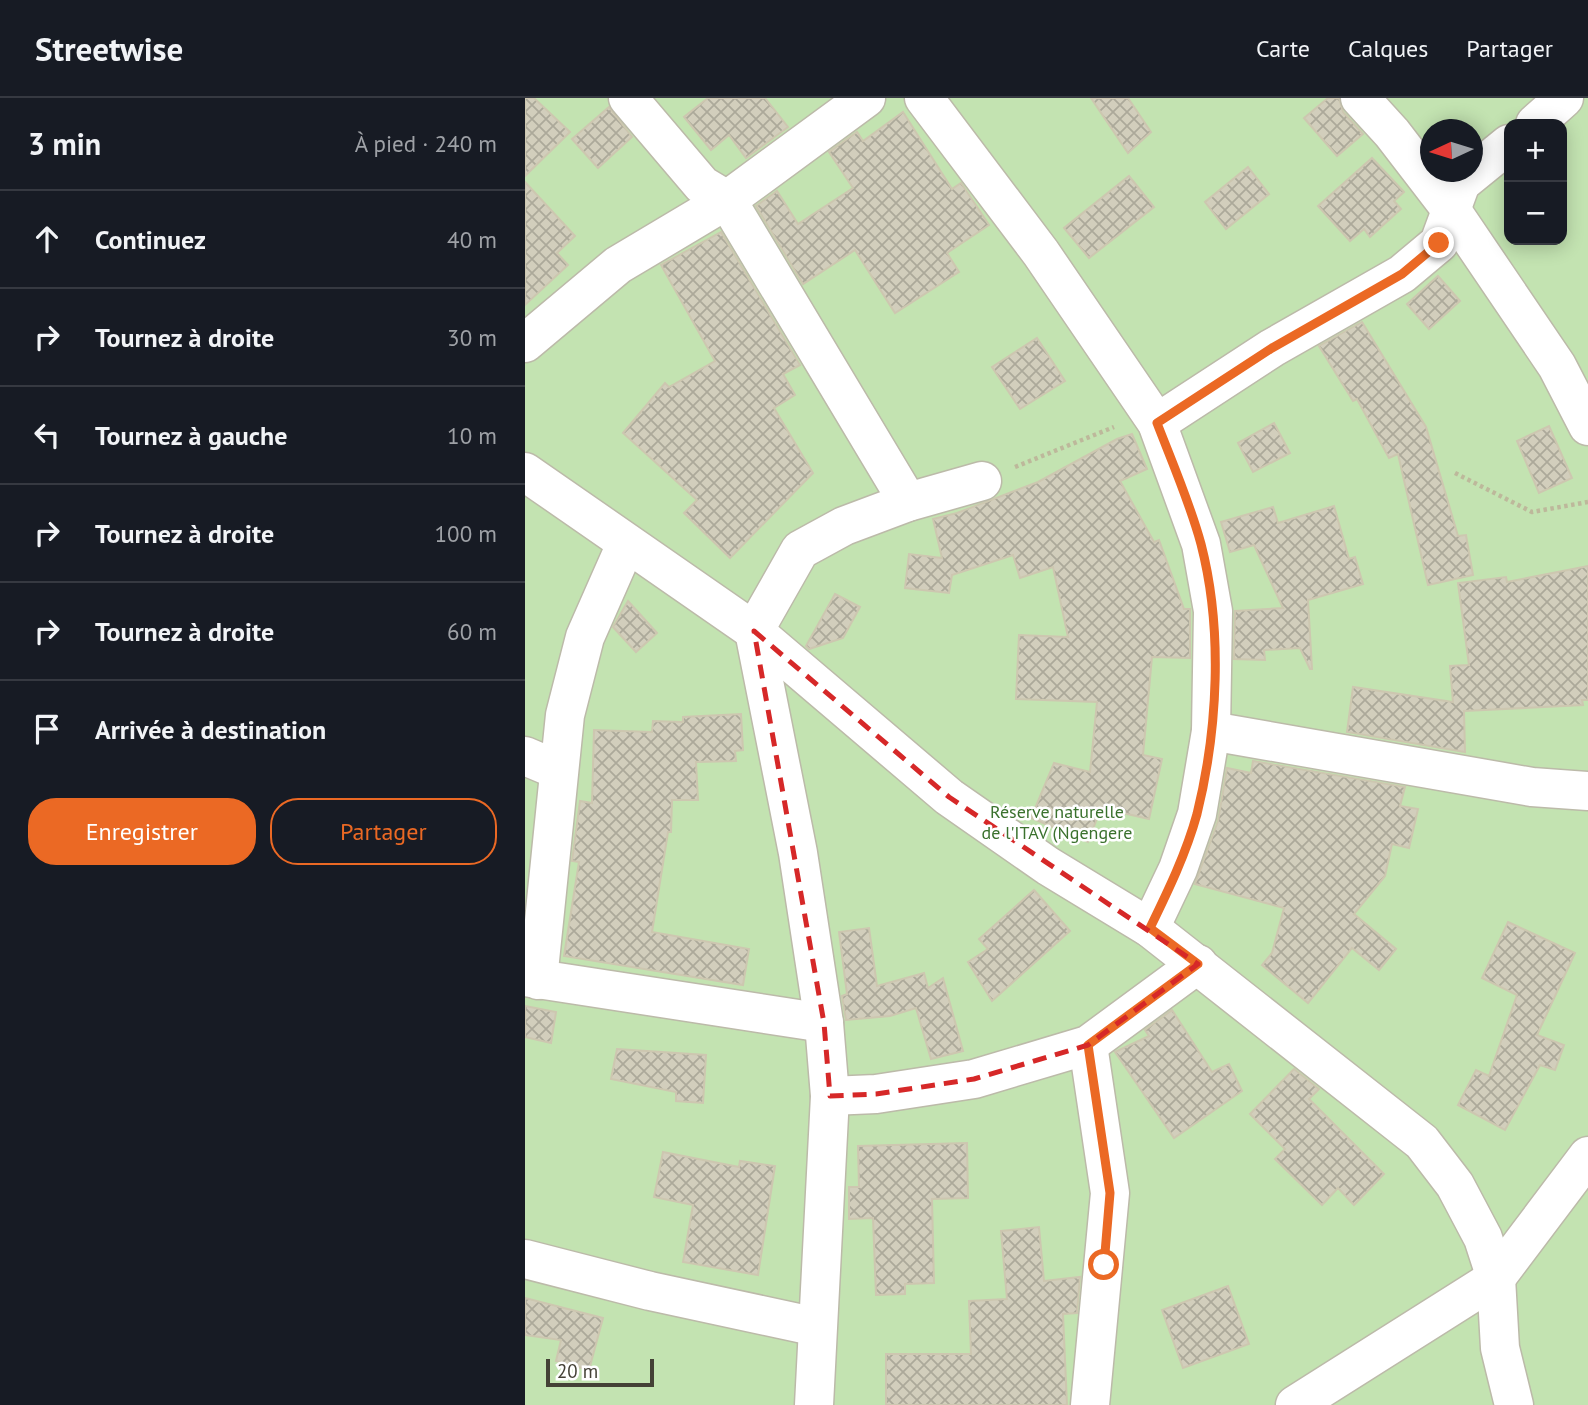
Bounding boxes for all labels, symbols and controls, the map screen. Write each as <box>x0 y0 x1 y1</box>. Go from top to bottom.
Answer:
text: Streetwise <box>35 27 183 70</box>
text: Carte <box>1256 33 1310 64</box>
text: Calques <box>1348 33 1428 64</box>
text: Partager <box>1466 33 1553 64</box>
north arrow <box>1420 119 1483 182</box>
map controls <box>1504 119 1567 245</box>
button: + <box>1504 119 1567 182</box>
text: 3 min <box>28 124 101 163</box>
text: À pied · 240 m <box>355 129 497 158</box>
button: − <box>1504 182 1567 245</box>
icon: ahead <box>28 220 66 258</box>
text: Continuez <box>95 223 206 256</box>
text: 40 m <box>447 225 497 254</box>
route end <box>1423 227 1454 258</box>
icon: right <box>28 318 66 356</box>
text: Tournez à droite <box>95 321 274 354</box>
text: 30 m <box>447 323 497 352</box>
icon: left <box>28 416 66 454</box>
text: Tournez à gauche <box>95 419 287 452</box>
text: 10 m <box>447 421 497 450</box>
icon: right <box>28 514 66 552</box>
text: Tournez à droite <box>95 517 274 550</box>
text: 100 m <box>435 519 497 548</box>
icon: right <box>28 612 66 650</box>
text: Tournez à droite <box>95 615 274 648</box>
text: 60 m <box>447 617 497 646</box>
icon: arrive <box>28 710 66 748</box>
text: Arrivée à destination <box>95 713 326 746</box>
button: Enregistrer <box>28 798 256 865</box>
button: Partager <box>270 798 497 865</box>
park label: Réserve naturelle de l'ITAV (Ngengere <box>982 800 1132 844</box>
route start <box>1088 1249 1119 1280</box>
scale bar <box>546 1356 655 1388</box>
text: 20 m <box>557 1359 598 1383</box>

